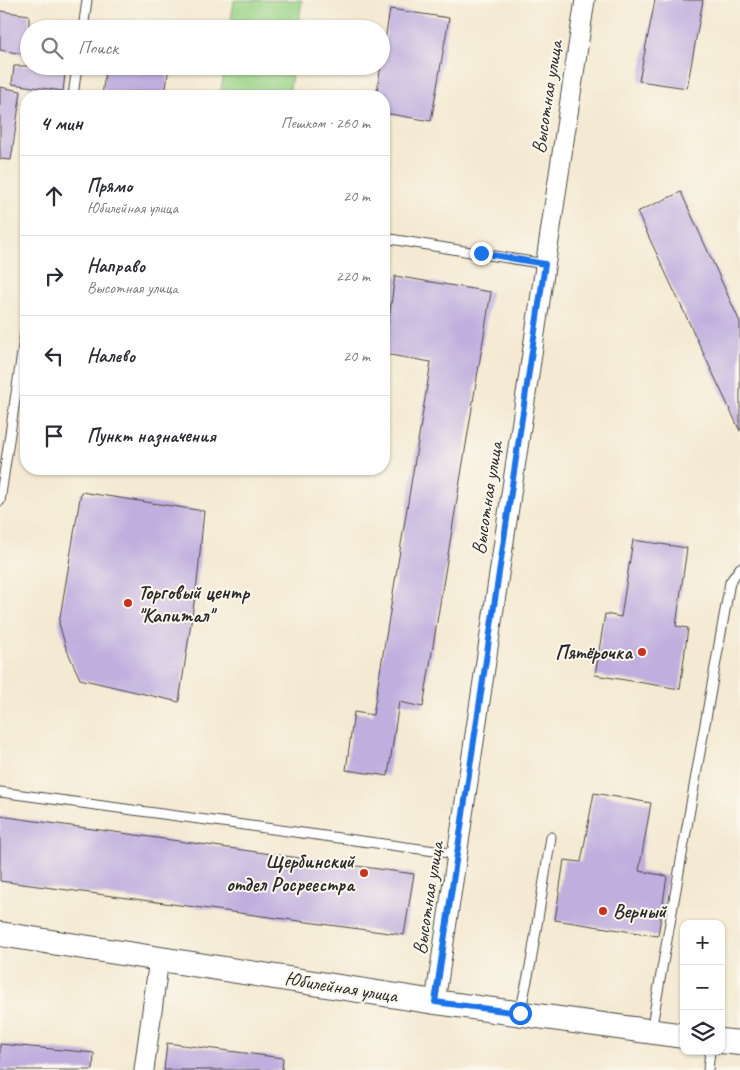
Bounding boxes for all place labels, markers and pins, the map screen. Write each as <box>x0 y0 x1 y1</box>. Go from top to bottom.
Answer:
place label: Торговый центр "Капитал" <box>138 580 250 628</box>
marker: Торговый центр "Капитал" <box>122 597 134 609</box>
place label: Пятёрочка <box>555 640 633 665</box>
marker: Пятёрочка <box>636 646 648 658</box>
place label: Щербинский отдел Росреестра <box>226 849 356 897</box>
marker: Щербинский отдел Росреестра <box>358 867 370 879</box>
place label: Верный <box>613 899 668 924</box>
marker: Верный <box>597 905 609 917</box>

